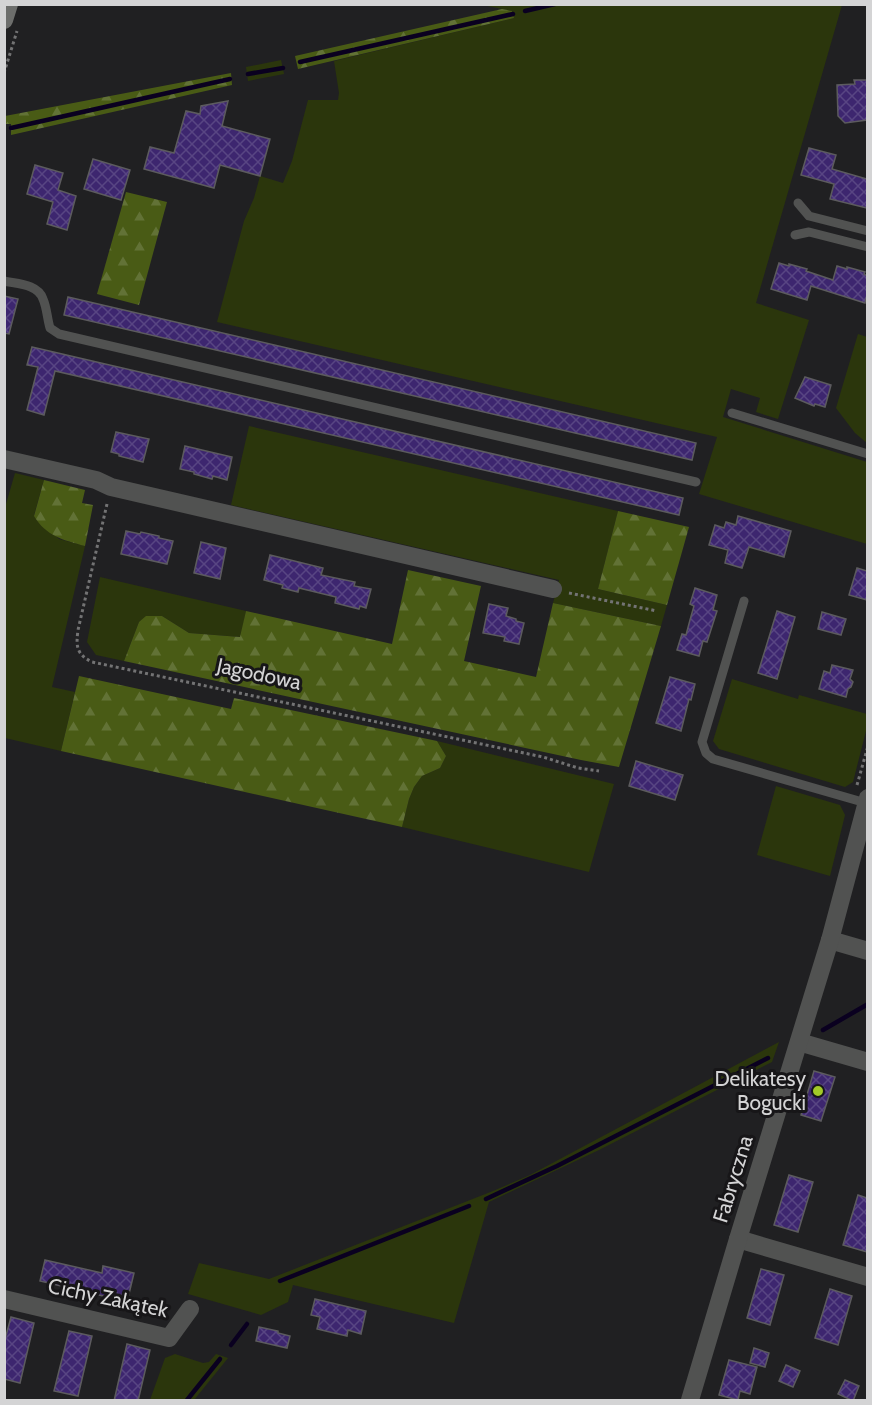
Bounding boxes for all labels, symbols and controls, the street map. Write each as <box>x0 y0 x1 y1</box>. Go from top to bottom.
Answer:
street label: Jagodowa <box>214 652 304 695</box>
place label: Delikatesy Bogucki <box>714 1066 806 1115</box>
marker: Delikatesy Bogucki <box>811 1084 825 1098</box>
street label: Fabryczna <box>707 1132 758 1225</box>
street label: Cichy Zakątek <box>46 1273 171 1323</box>

